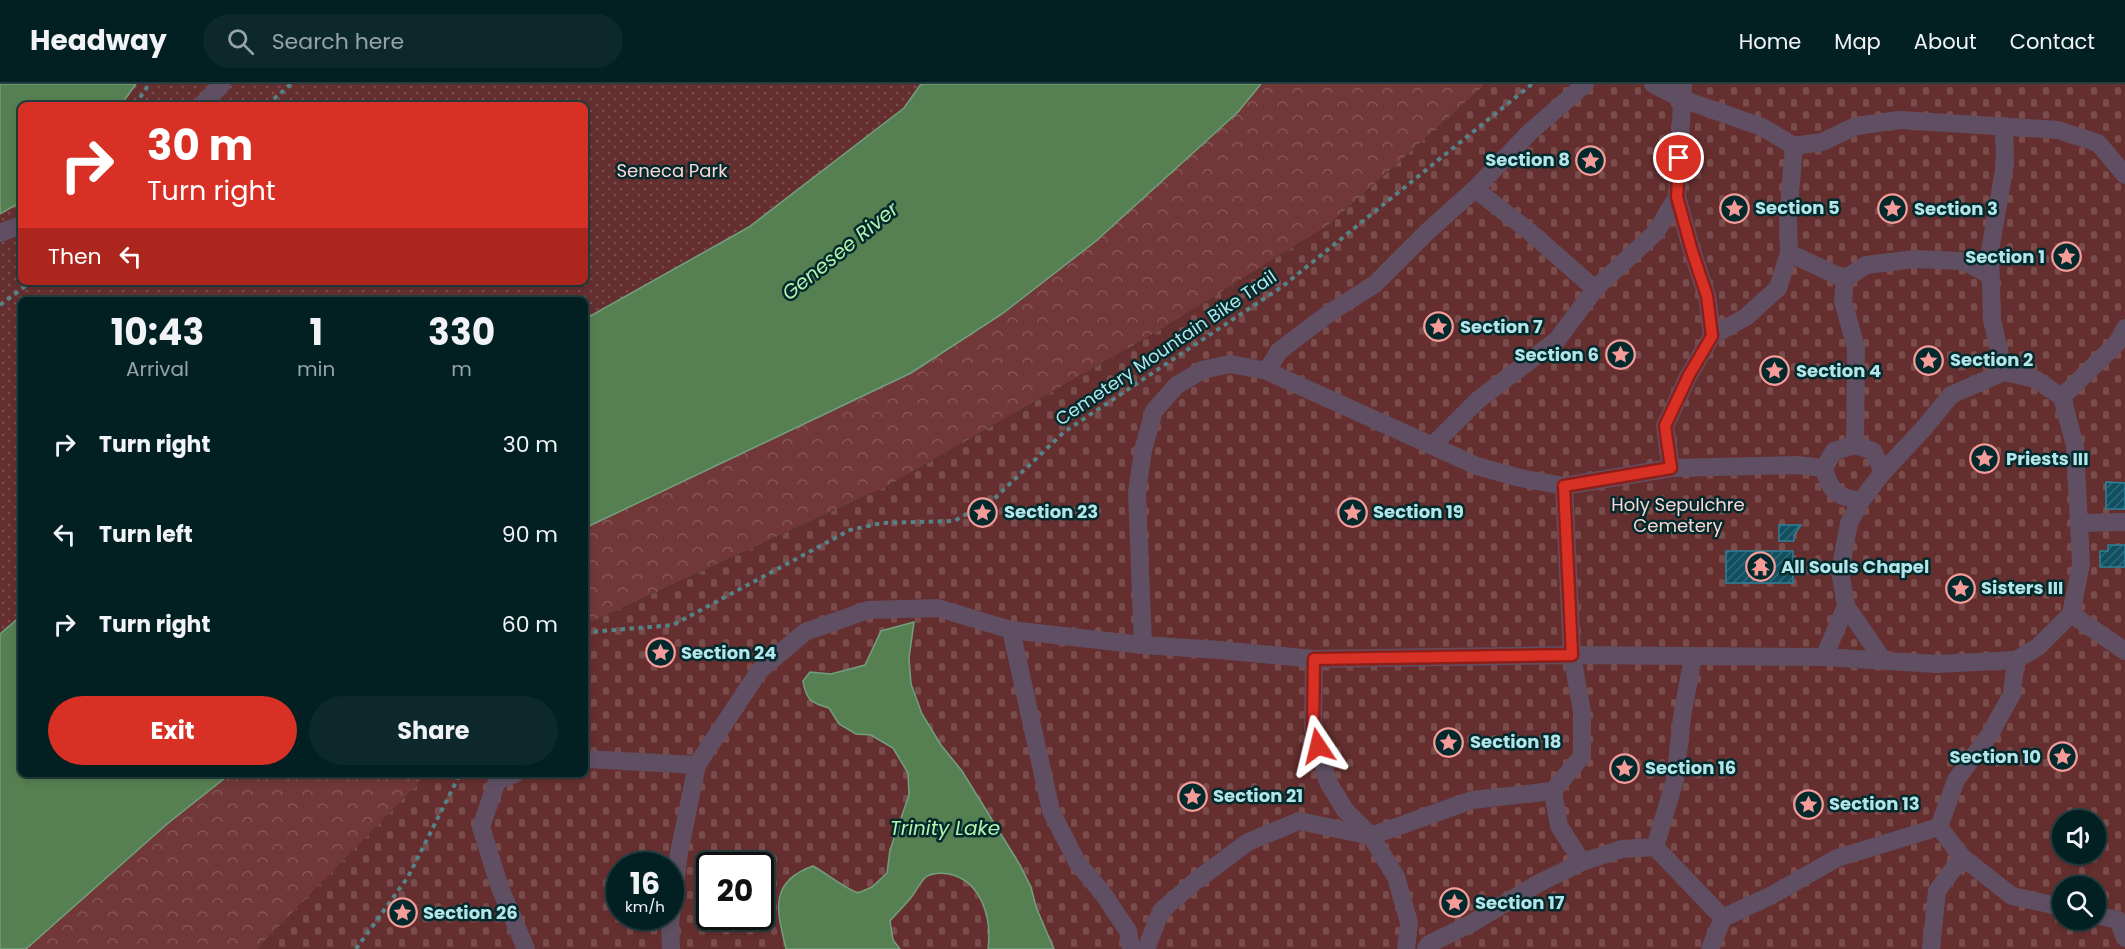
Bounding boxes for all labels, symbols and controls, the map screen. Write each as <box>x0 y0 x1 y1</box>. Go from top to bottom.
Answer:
search box <box>203 14 623 68</box>
text: Headway <box>30 21 167 60</box>
icon: search <box>224 25 257 58</box>
text: Search here <box>272 26 404 57</box>
text: Home <box>1739 27 1801 56</box>
text: Map <box>1834 27 1881 56</box>
text: About <box>1914 27 1977 56</box>
text: Contact <box>2010 27 2095 56</box>
text: 30 m <box>147 116 253 175</box>
icon: right <box>48 126 126 204</box>
pin <box>1653 132 1704 183</box>
icon: arrive <box>1662 141 1695 174</box>
place icon: Section 8 <box>1575 144 1607 176</box>
place label: Section 8 <box>1485 147 1570 172</box>
park label: Seneca Park <box>617 158 728 183</box>
text: Turn right <box>147 172 276 209</box>
place icon: Section 5 <box>1718 192 1750 224</box>
place icon: Section 3 <box>1877 193 1909 225</box>
water label: Genesee River <box>776 195 905 307</box>
place label: Section 5 <box>1755 195 1840 220</box>
place label: Section 3 <box>1914 196 1998 221</box>
icon: left <box>114 240 147 273</box>
text: Then <box>48 241 102 272</box>
place icon: Section 1 <box>2050 241 2082 273</box>
place label: Section 1 <box>1965 244 2045 269</box>
street label: Cemetery Mountain Bike Trail <box>1050 264 1281 431</box>
text: 10:43 <box>111 307 204 358</box>
text: 1 <box>309 307 323 358</box>
text: 330 <box>428 307 495 358</box>
place icon: Section 7 <box>1423 311 1455 343</box>
place label: Section 7 <box>1460 314 1543 339</box>
place icon: Section 6 <box>1604 339 1636 371</box>
place label: Section 6 <box>1514 342 1599 367</box>
place icon: Section 2 <box>1913 344 1945 376</box>
place label: Section 2 <box>1950 347 2033 372</box>
text: Arrival <box>126 355 189 383</box>
text: min <box>297 355 335 383</box>
text: m <box>451 355 472 383</box>
place icon: Section 4 <box>1759 355 1791 387</box>
place label: Section 4 <box>1796 358 1881 383</box>
icon: right <box>48 428 81 461</box>
text: Turn right <box>99 429 210 460</box>
text: 30 m <box>503 429 558 460</box>
place icon: Priests III <box>1969 443 2001 475</box>
place label: Priests III <box>2006 446 2088 471</box>
park label: Holy Sepulchre Cemetery <box>1611 492 1745 538</box>
place icon: Section 23 <box>967 496 999 528</box>
place icon: Section 19 <box>1336 496 1368 528</box>
place label: Section 23 <box>1004 499 1098 524</box>
place label: Section 19 <box>1373 499 1464 524</box>
icon: left <box>48 518 81 551</box>
text: Turn left <box>99 519 193 550</box>
text: 90 m <box>502 519 558 550</box>
temple icon: All Souls Chapel <box>1744 551 1776 583</box>
place label: All Souls Chapel <box>1781 554 1929 579</box>
place icon: Sisters III <box>1944 572 1976 604</box>
place label: Sisters III <box>1981 575 2063 600</box>
icon: right <box>48 608 81 641</box>
text: Turn right <box>99 609 210 640</box>
text: 60 m <box>502 609 558 640</box>
place icon: Section 24 <box>644 637 676 669</box>
place label: Section 24 <box>681 640 777 665</box>
button: Exit <box>48 696 297 765</box>
button: Share <box>309 696 558 765</box>
position arrow <box>1286 714 1350 778</box>
place icon: Section 18 <box>1433 726 1465 758</box>
place label: Section 18 <box>1470 729 1562 754</box>
place icon: Section 10 <box>2046 741 2078 773</box>
place label: Section 10 <box>1949 744 2041 769</box>
place icon: Section 16 <box>1608 752 1640 784</box>
place label: Section 16 <box>1645 755 1736 780</box>
place icon: Section 21 <box>1176 780 1208 812</box>
place label: Section 21 <box>1213 783 1303 808</box>
place icon: Section 13 <box>1792 788 1824 820</box>
place label: Section 13 <box>1829 791 1920 816</box>
map controls <box>2052 810 2106 930</box>
button: sound <box>2052 810 2106 864</box>
water label: Trinity Lake <box>890 814 1000 842</box>
speed limit sign: 20 <box>696 852 774 930</box>
text: 16 <box>630 862 660 905</box>
button: search <box>2052 876 2106 930</box>
place icon: Section 17 <box>1438 887 1470 919</box>
place label: Section 17 <box>1475 890 1565 915</box>
text: km/h <box>625 896 665 917</box>
place icon: Section 26 <box>386 897 418 929</box>
place label: Section 26 <box>423 900 518 925</box>

